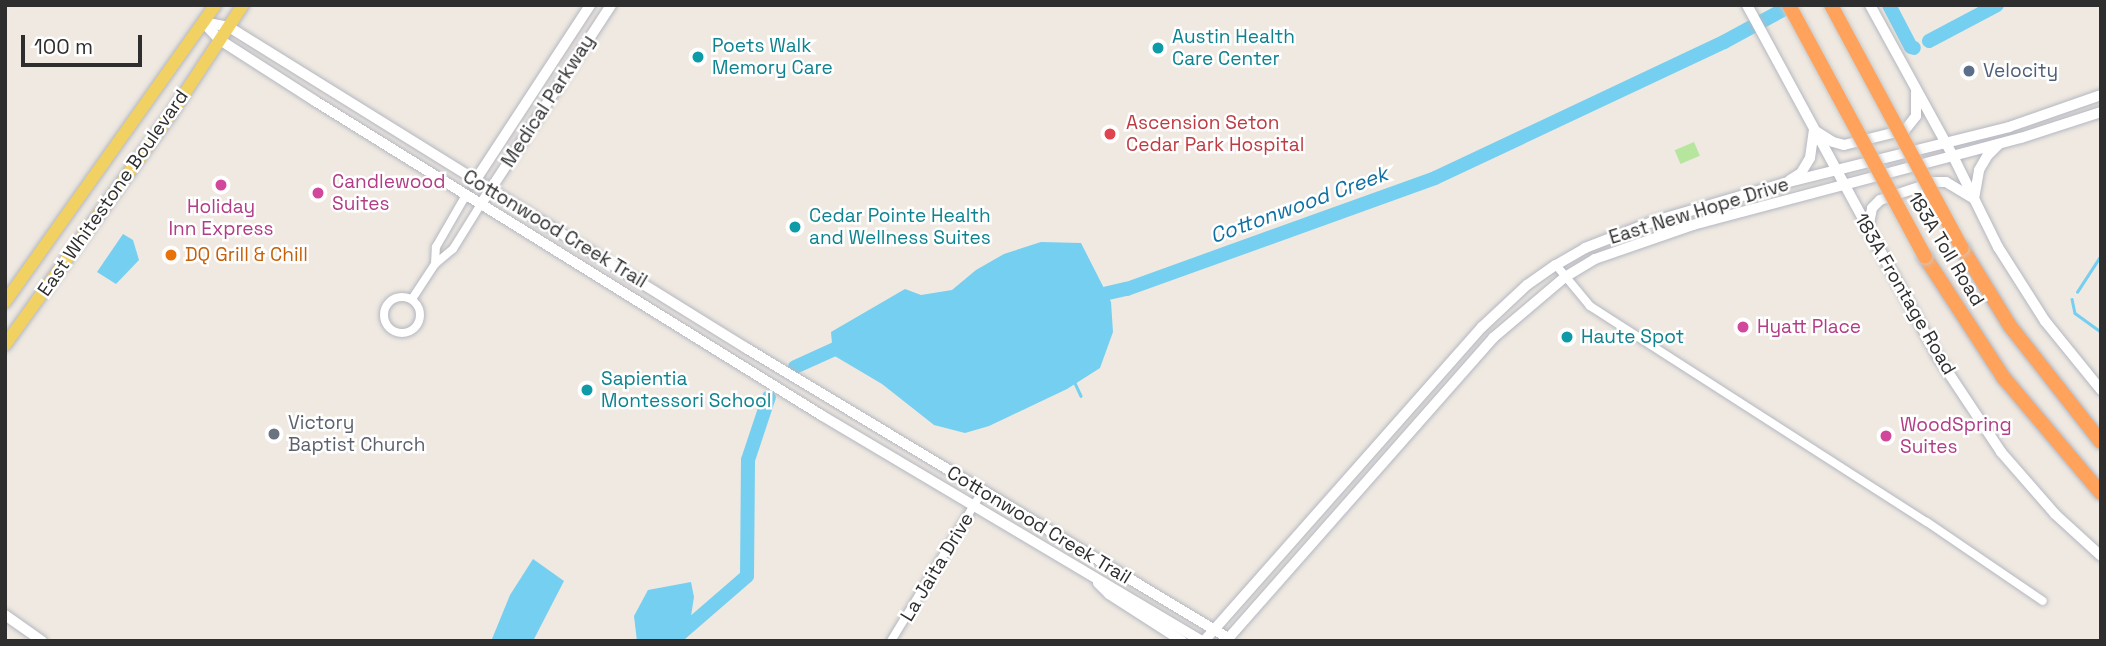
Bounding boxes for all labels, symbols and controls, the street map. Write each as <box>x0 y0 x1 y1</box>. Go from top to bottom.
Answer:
scale bar <box>24 21 145 65</box>
place label: Austin Health Care Center <box>1172 26 1295 70</box>
street label: Medical Parkway <box>497 31 599 171</box>
text: 100 m <box>34 33 93 60</box>
place label: Poets Walk Memory Care <box>712 35 833 79</box>
marker: Austin Health Care Center <box>1150 40 1166 56</box>
marker: Poets Walk Memory Care <box>690 49 706 65</box>
place label: Velocity <box>1983 60 2058 82</box>
marker: Velocity <box>1961 63 1977 79</box>
street label: East Whitestone Boulevard <box>33 85 193 301</box>
place label: Ascension Seton Cedar Park Hospital <box>1126 112 1304 156</box>
marker: Ascension Seton Cedar Park Hospital <box>1100 124 1120 144</box>
water label: Cottonwood Creek <box>1207 161 1391 249</box>
street label: Cottonwood Creek Trail <box>459 165 651 293</box>
place label: Candlewood Suites <box>332 171 445 215</box>
street label: East New Hope Drive <box>1606 173 1792 249</box>
marker: Holiday Inn Express <box>213 177 229 193</box>
marker: Candlewood Suites <box>310 185 326 201</box>
street label: 183A Toll Road <box>1903 187 1989 311</box>
place label: Holiday Inn Express <box>168 196 274 240</box>
place label: Cedar Pointe Health and Wellness Suites <box>809 205 991 249</box>
street label: 183A Frontage Road <box>1849 209 1961 379</box>
marker: Cedar Pointe Health and Wellness Suites <box>787 219 803 235</box>
place label: DQ Grill & Chill <box>185 244 308 266</box>
marker: DQ Grill & Chill <box>163 247 179 263</box>
place label: Hyatt Place <box>1757 316 1861 338</box>
marker: Hyatt Place <box>1735 319 1751 335</box>
place label: Haute Spot <box>1581 326 1684 348</box>
marker: Haute Spot <box>1559 329 1575 345</box>
place label: Sapientia Montessori School <box>601 368 771 412</box>
marker: Sapientia Montessori School <box>579 382 595 398</box>
place label: Victory Baptist Church <box>288 412 425 456</box>
place label: WoodSpring Suites <box>1900 414 2012 458</box>
marker: Victory Baptist Church <box>266 426 282 442</box>
marker: WoodSpring Suites <box>1878 428 1894 444</box>
street label: Cottonwood Creek Trail <box>943 461 1135 589</box>
street label: La Jaita Drive <box>896 509 978 625</box>

